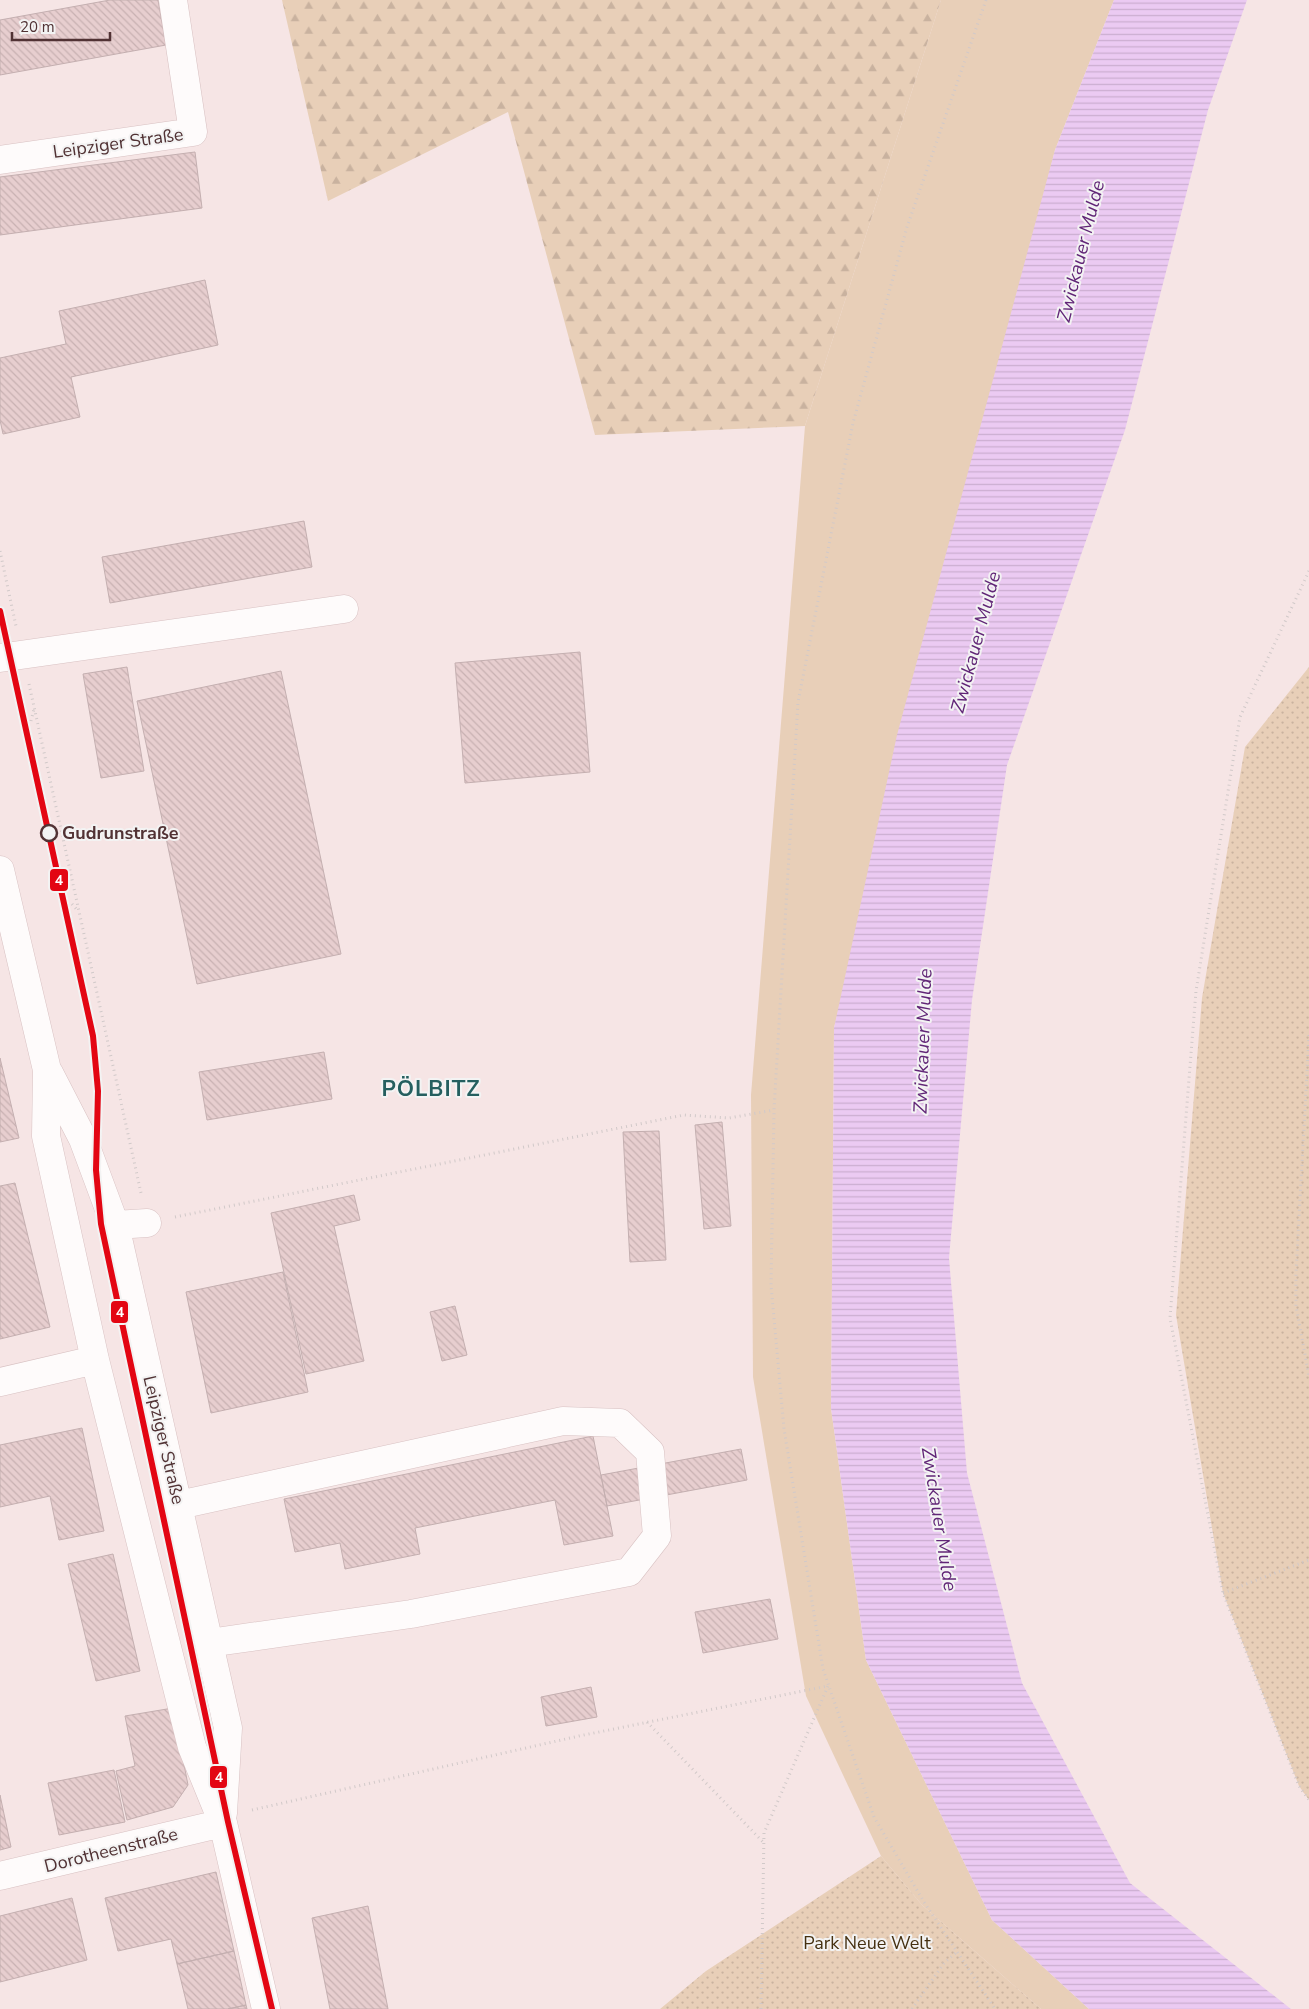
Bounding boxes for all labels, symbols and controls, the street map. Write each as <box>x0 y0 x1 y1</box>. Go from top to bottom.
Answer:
scale bar <box>12 10 110 42</box>
text: 20 m <box>20 17 55 37</box>
street label: Leipziger Straße <box>51 122 185 164</box>
water label: Zwickauer Mulde <box>1051 178 1111 325</box>
water label: Zwickauer Mulde <box>945 569 1007 716</box>
place label: Gudrunstraße <box>62 821 179 845</box>
marker: Gudrunstraße <box>40 824 58 842</box>
line badge: 4 <box>49 868 69 892</box>
text: 4 <box>55 871 64 890</box>
water label: Zwickauer Mulde <box>907 968 939 1114</box>
district label: PÖLBITZ <box>381 1074 481 1104</box>
line badge: 4 <box>110 1300 129 1324</box>
text: 4 <box>116 1303 125 1322</box>
street label: Leipziger Straße <box>138 1373 190 1507</box>
water label: Zwickauer Mulde <box>915 1445 963 1593</box>
line badge: 4 <box>209 1765 228 1789</box>
text: 4 <box>215 1768 224 1787</box>
street label: Dorotheenstraße <box>42 1822 180 1878</box>
park label: Park Neue Welt <box>803 1931 931 1955</box>

